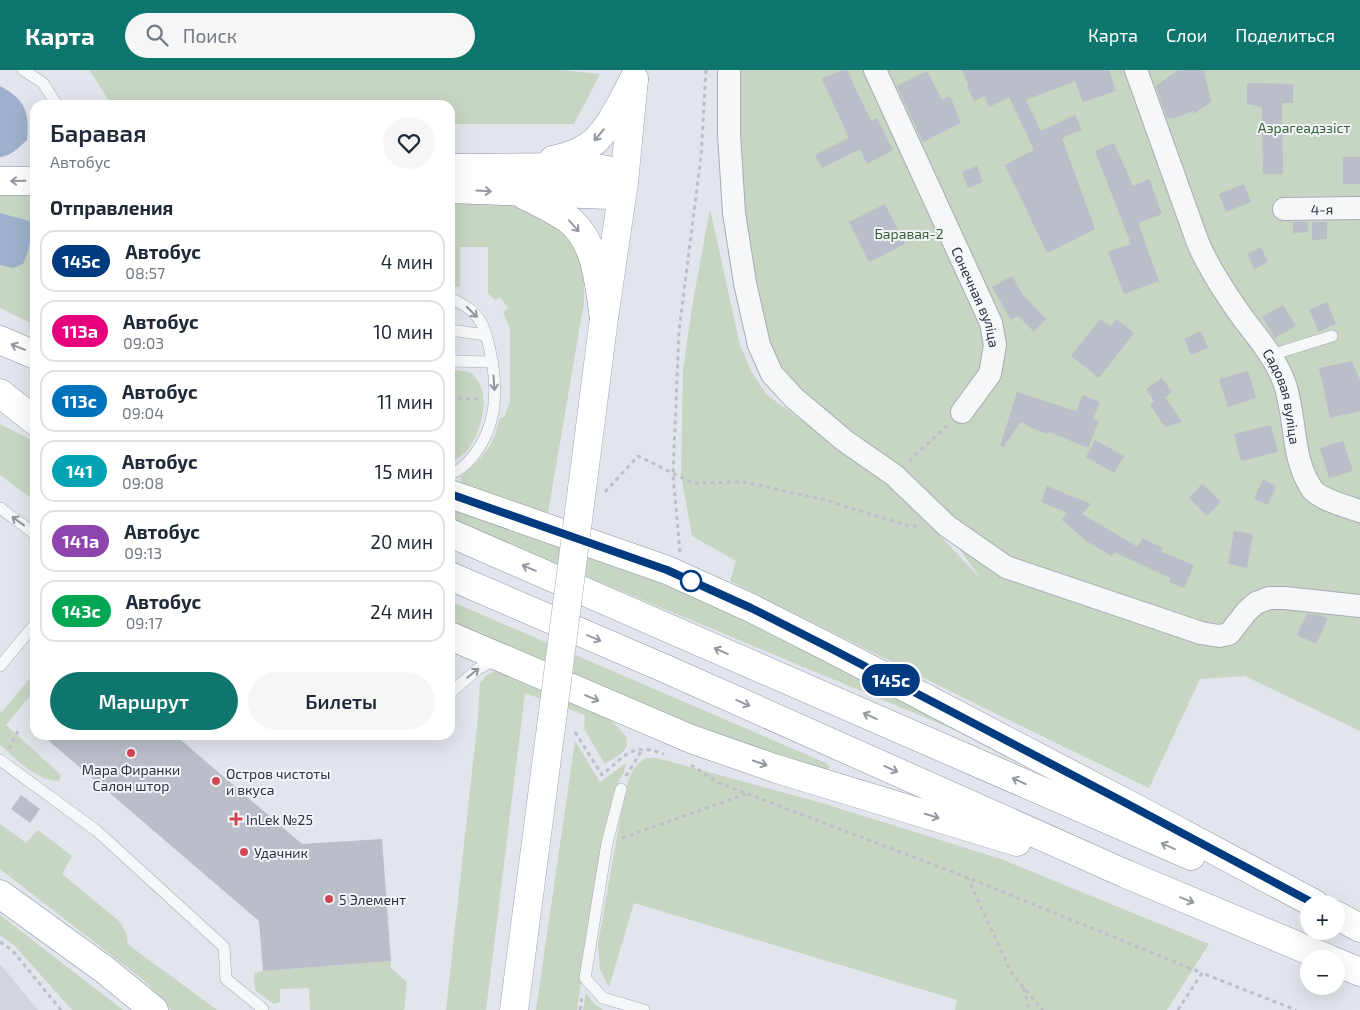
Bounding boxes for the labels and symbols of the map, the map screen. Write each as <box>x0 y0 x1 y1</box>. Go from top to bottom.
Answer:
park label: Аэрагеадэзіст <box>1258 119 1350 136</box>
one-way arrow <box>594 128 605 141</box>
one-way arrow <box>10 177 26 186</box>
one-way arrow <box>476 186 492 195</box>
street label: 4-я <box>1311 200 1333 217</box>
one-way arrow <box>569 220 580 233</box>
park label: Баравая-2 <box>874 225 944 242</box>
street label: Сонечная вуліца <box>949 244 1004 349</box>
one-way arrow <box>466 306 478 318</box>
one-way arrow <box>10 342 25 351</box>
street label: Садовая вуліца <box>1260 345 1304 445</box>
one-way arrow <box>489 375 498 391</box>
one-way arrow <box>11 516 25 527</box>
one-way arrow <box>522 562 537 572</box>
unlabelled marker <box>680 570 702 592</box>
one-way arrow <box>586 633 601 643</box>
one-way arrow <box>714 645 729 655</box>
line badge: 145с <box>856 664 926 696</box>
one-way arrow <box>466 668 479 679</box>
one-way arrow <box>585 694 600 703</box>
one-way arrow <box>735 699 750 708</box>
one-way arrow <box>863 710 878 720</box>
marker: Мара Фиранки Салон штор <box>125 747 137 759</box>
one-way arrow <box>752 759 767 768</box>
place label: Мара Фиранки Салон штор <box>82 761 180 794</box>
place label: Остров чистоты и вкуса <box>226 765 330 798</box>
one-way arrow <box>883 765 898 775</box>
marker: Остров чистоты и вкуса <box>210 775 222 787</box>
one-way arrow <box>1012 775 1027 785</box>
place label: InLek №25 <box>246 811 313 828</box>
one-way arrow <box>924 812 939 821</box>
marker: InLek №25 <box>230 813 242 825</box>
one-way arrow <box>1161 840 1176 850</box>
place label: Удачник <box>254 844 309 861</box>
marker: Удачник <box>238 846 250 858</box>
place label: 5 Элемент <box>339 891 406 908</box>
marker: 5 Элемент <box>323 893 335 905</box>
one-way arrow <box>1179 895 1194 905</box>

